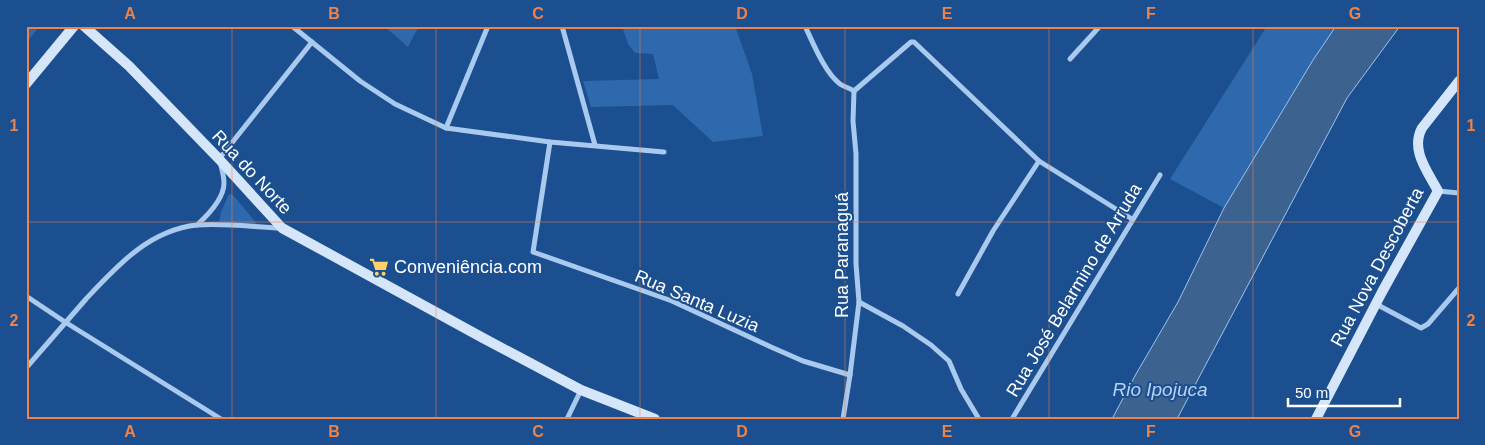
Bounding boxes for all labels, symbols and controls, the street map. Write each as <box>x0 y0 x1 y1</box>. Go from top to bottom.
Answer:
text: A <box>124 5 136 22</box>
text: B <box>328 5 340 22</box>
text: C <box>532 5 544 22</box>
text: D <box>736 5 748 22</box>
text: E <box>942 5 953 22</box>
text: F <box>1146 5 1156 22</box>
text: G <box>1349 5 1361 22</box>
text: 1 <box>10 117 19 134</box>
text: 1 <box>1467 117 1476 134</box>
street label: Rua do Norte <box>208 126 296 218</box>
street label: Rua José Belarmino de Arruda <box>1002 179 1146 400</box>
street label: Rua Nova Descoberta <box>1327 183 1428 350</box>
street label: Rua Paranaguá <box>832 191 852 318</box>
supermarket icon: Conveniência.com <box>368 256 390 278</box>
place label: Conveniência.com <box>394 257 542 277</box>
street label: Rua Santa Luzia <box>632 266 763 337</box>
text: 2 <box>10 312 19 329</box>
text: 2 <box>1467 312 1476 329</box>
scale bar <box>1288 375 1400 407</box>
water label: Rio Ipojuca <box>1112 379 1208 400</box>
text: 50 m <box>1295 384 1328 401</box>
text: A <box>124 423 136 440</box>
text: B <box>328 423 340 440</box>
text: C <box>532 423 544 440</box>
text: D <box>736 423 748 440</box>
text: E <box>942 423 953 440</box>
text: F <box>1146 423 1156 440</box>
text: G <box>1349 423 1361 440</box>

